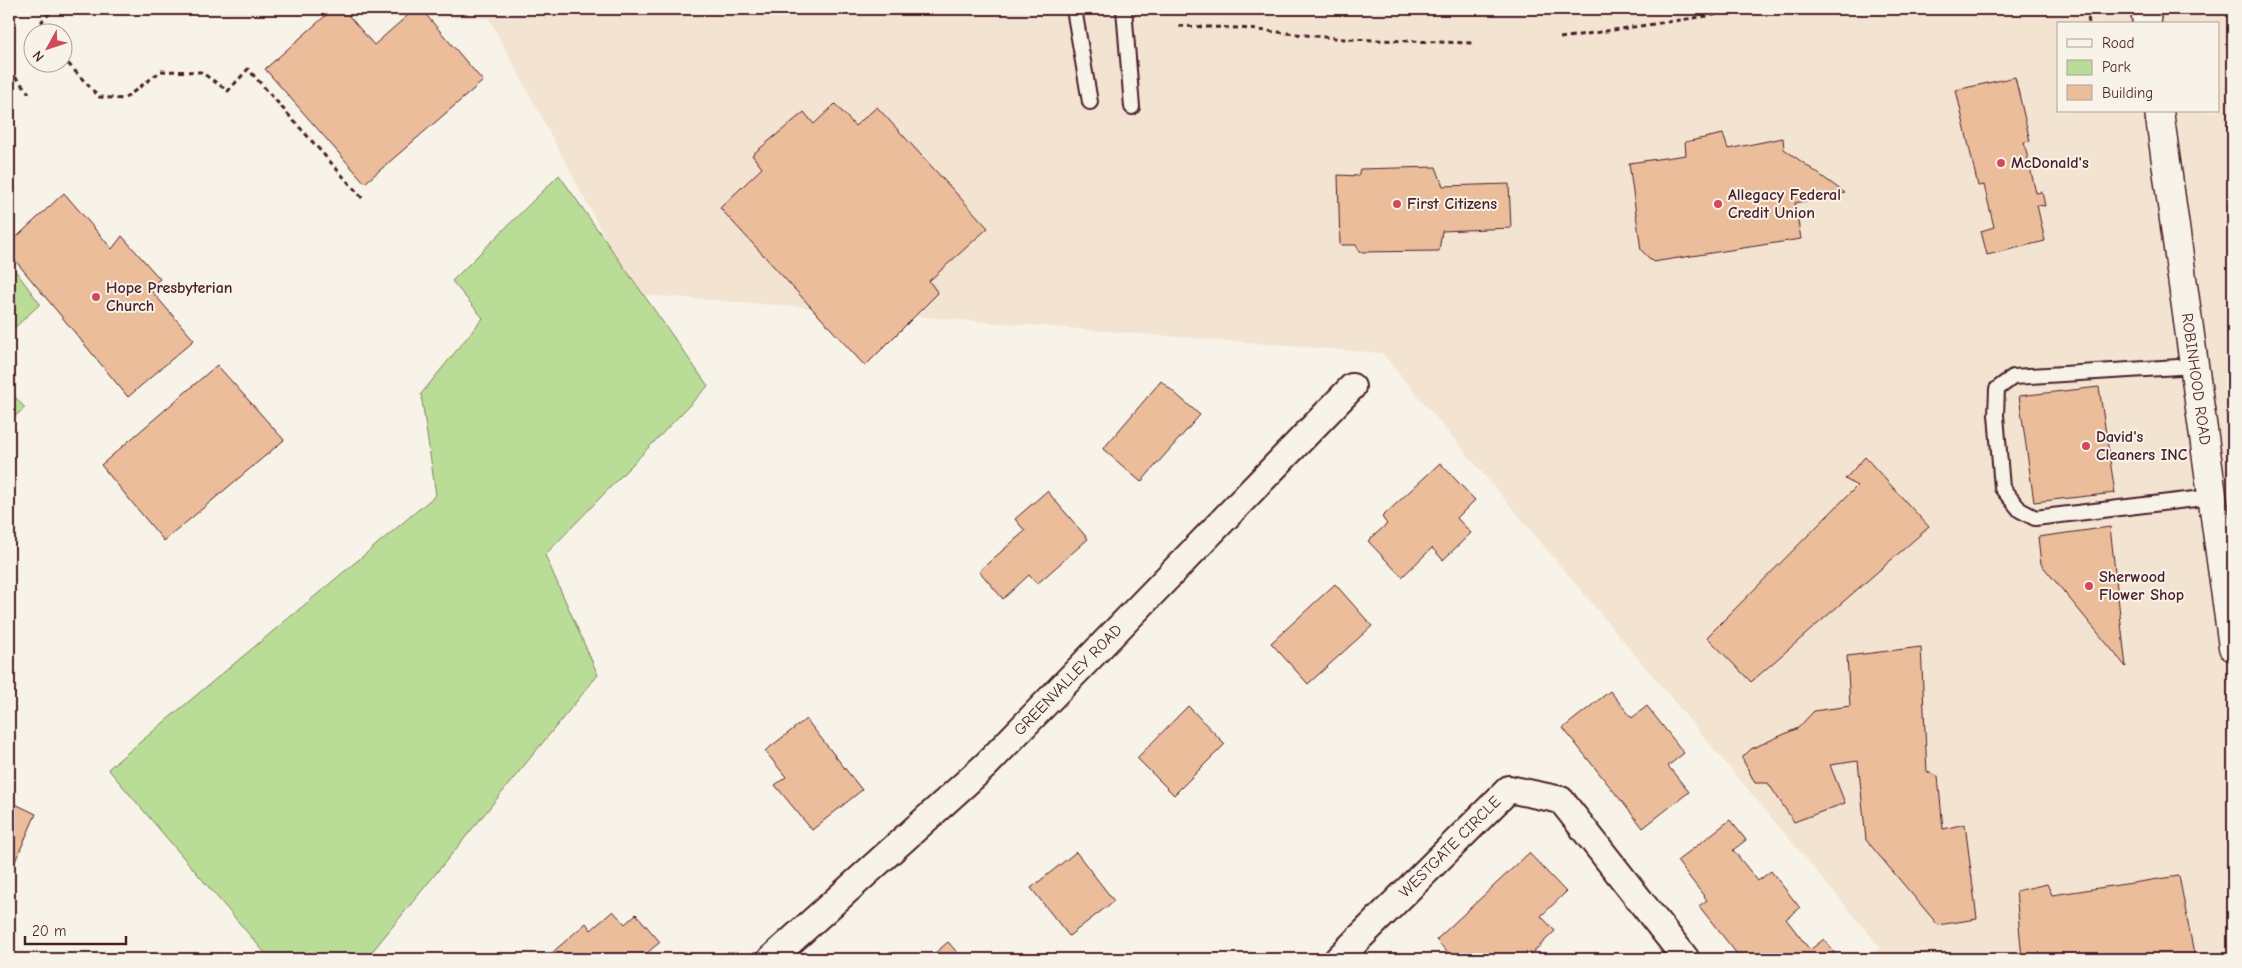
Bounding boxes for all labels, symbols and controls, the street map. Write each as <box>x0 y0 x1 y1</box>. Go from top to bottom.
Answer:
north arrow <box>22 22 72 72</box>
legend <box>2057 22 2220 112</box>
text: Road <box>2102 34 2134 52</box>
text: N <box>29 47 48 65</box>
text: Park <box>2102 58 2131 76</box>
text: Building <box>2102 84 2153 102</box>
place label: McDonald's <box>2011 154 2089 172</box>
marker: McDonald's <box>1995 157 2007 169</box>
place label: Allegacy Federal Credit Union <box>1728 186 1841 222</box>
place label: First Citizens <box>1407 195 1497 213</box>
marker: First Citizens <box>1391 198 1403 210</box>
marker: Allegacy Federal Credit Union <box>1712 198 1724 210</box>
place label: Hope Presbyterian Church <box>106 279 233 315</box>
marker: Hope Presbyterian Church <box>90 291 102 303</box>
street label: ROBINHOOD ROAD <box>2178 312 2214 446</box>
place label: David's Cleaners INC <box>2096 428 2188 464</box>
marker: David's Cleaners INC <box>2080 440 2092 452</box>
place label: Sherwood Flower Shop <box>2099 568 2184 604</box>
marker: Sherwood Flower Shop <box>2083 580 2095 592</box>
street label: GREENVALLEY ROAD <box>1010 621 1126 739</box>
street label: WESTGATE CIRCLE <box>1396 792 1505 901</box>
scale bar <box>25 913 126 945</box>
text: 20 m <box>32 922 66 940</box>

